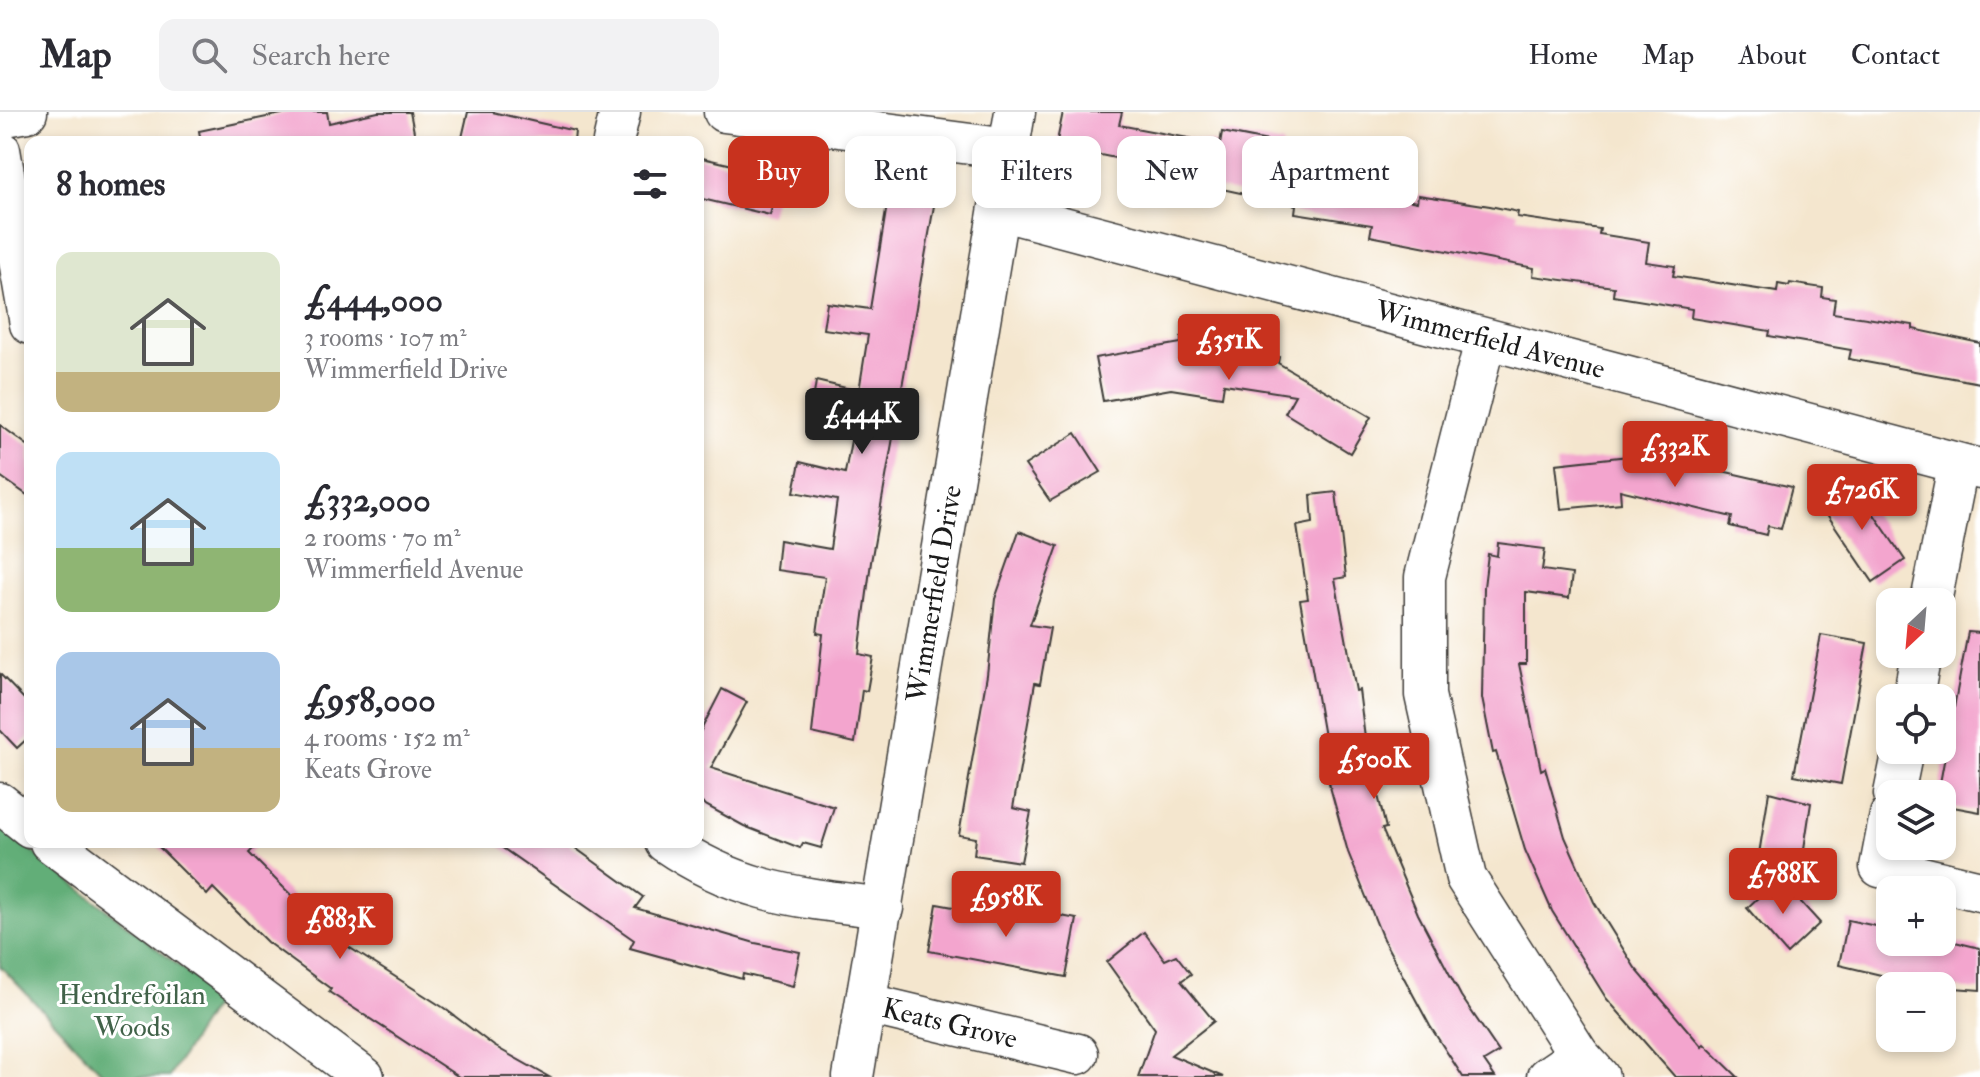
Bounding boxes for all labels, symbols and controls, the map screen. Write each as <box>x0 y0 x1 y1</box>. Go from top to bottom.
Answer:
search box <box>159 19 719 91</box>
text: Map <box>40 31 111 79</box>
icon: search <box>187 33 231 77</box>
text: Search here <box>251 37 390 74</box>
text: Home <box>1528 38 1598 73</box>
text: Map <box>1642 38 1694 73</box>
text: About <box>1738 38 1807 73</box>
text: Contact <box>1851 38 1940 73</box>
chip: Buy <box>728 136 829 208</box>
chip: Rent <box>845 136 956 208</box>
chip: Filters <box>972 136 1101 208</box>
chip: New <box>1117 136 1226 208</box>
chip: Apartment <box>1242 136 1418 208</box>
icon: filters <box>628 162 672 206</box>
text: 8 homes <box>56 163 165 206</box>
text: £444,000 <box>304 279 443 322</box>
icon: home <box>120 284 216 380</box>
street label: Wimmerfield Avenue <box>1370 292 1609 387</box>
pin: £351K <box>1173 314 1285 382</box>
text: 3 rooms · 107 m² <box>304 322 467 354</box>
text: £351K <box>1196 324 1262 356</box>
text: Wimmerfield Drive <box>304 354 508 386</box>
pin: £444K <box>806 388 918 456</box>
text: £444K <box>823 398 901 430</box>
pin: £332K <box>1619 421 1731 489</box>
text: £332K <box>1641 431 1709 463</box>
pin: £726K <box>1806 464 1918 532</box>
text: £726K <box>1825 474 1899 506</box>
text: £332,000 <box>304 479 431 522</box>
street label: Wimmerfield Drive <box>899 482 970 706</box>
icon: home <box>120 484 216 580</box>
text: 2 rooms · 70 m² <box>304 522 461 554</box>
text: Wimmerfield Avenue <box>304 554 523 586</box>
north arrow <box>1876 588 1956 668</box>
map controls <box>1876 588 1956 1052</box>
text: £958,000 <box>304 679 436 722</box>
icon: home <box>120 684 216 780</box>
button: locate <box>1876 684 1956 764</box>
text: 4 rooms · 152 m² <box>304 722 470 754</box>
pin: £500K <box>1318 733 1430 801</box>
text: £500K <box>1337 743 1411 775</box>
text: Keats Grove <box>304 754 432 786</box>
button: layers <box>1876 780 1956 860</box>
pin: £788K <box>1727 848 1839 916</box>
text: £788K <box>1747 858 1819 890</box>
pin: £958K <box>950 871 1062 939</box>
button: + <box>1876 876 1956 956</box>
text: £958K <box>970 881 1042 913</box>
pin: £883K <box>284 893 396 961</box>
text: £883K <box>305 903 375 935</box>
button: − <box>1876 972 1956 1052</box>
park label: Hendrefoilan Woods <box>58 978 206 1045</box>
street label: Keats Grove <box>879 990 1021 1056</box>

